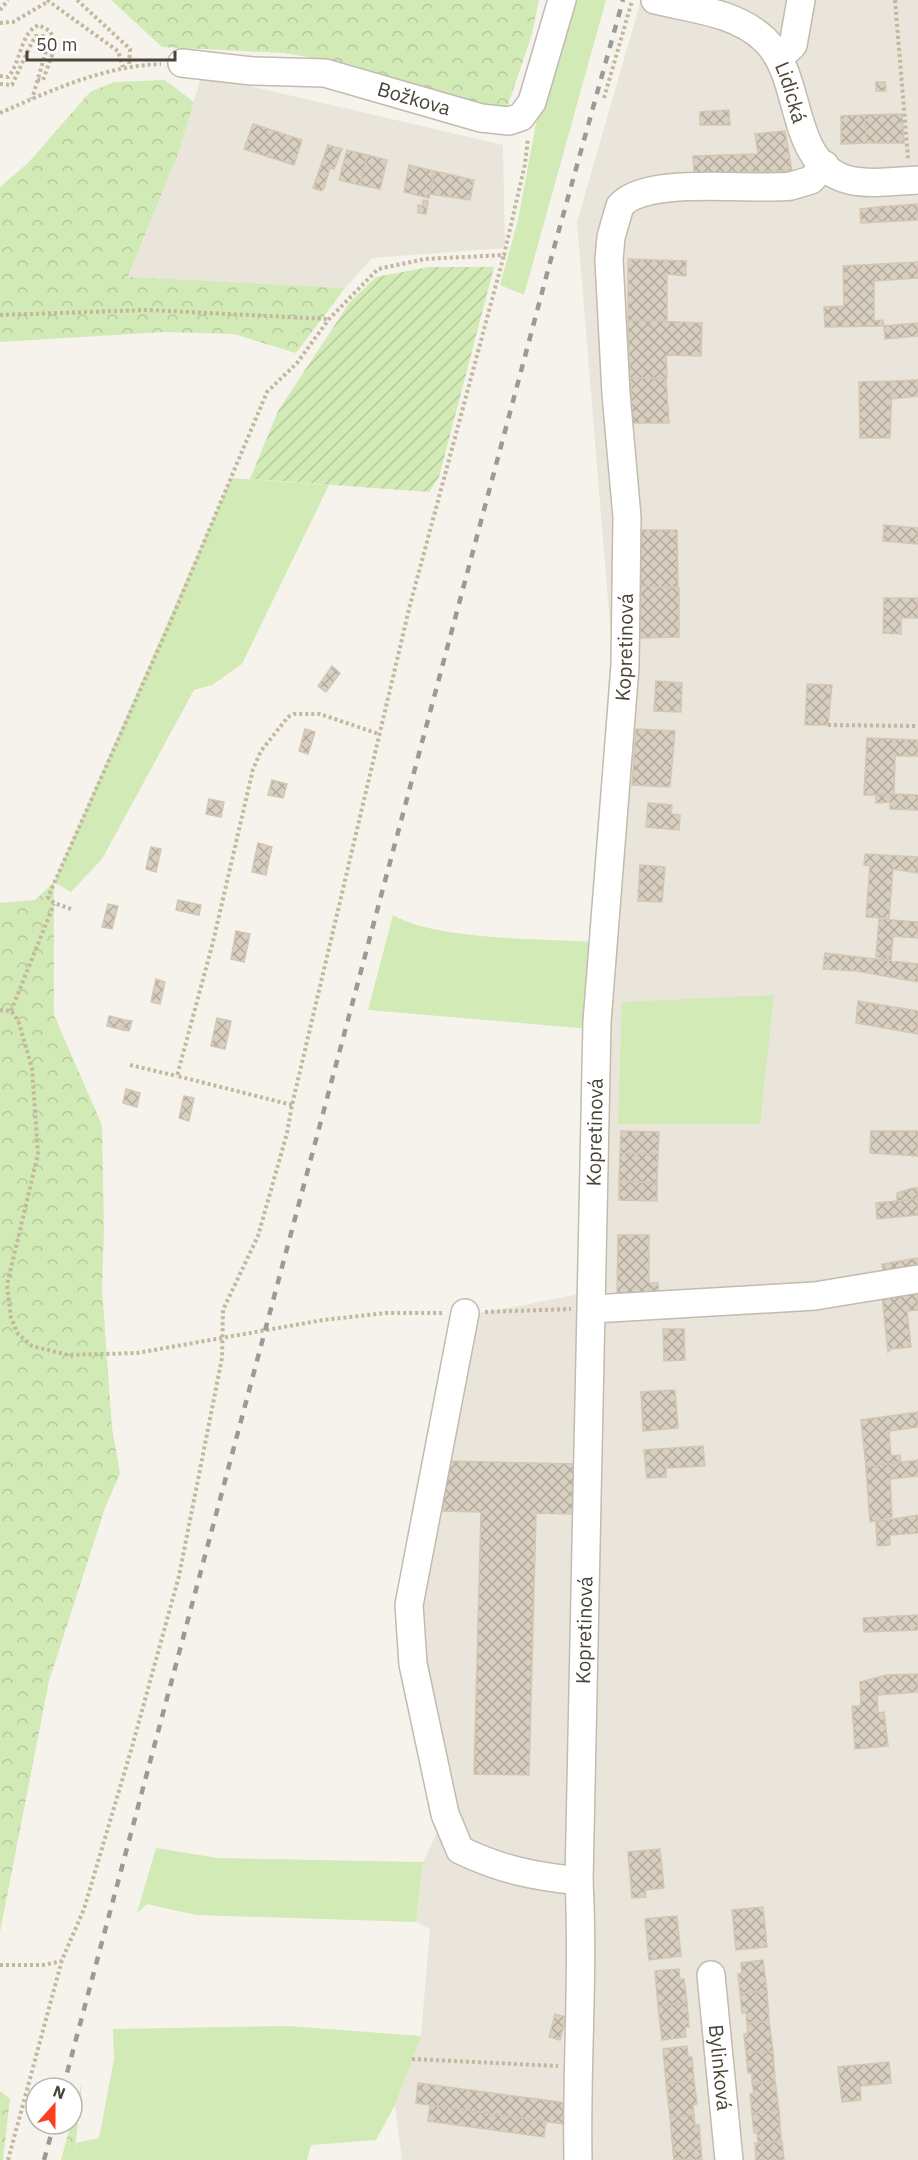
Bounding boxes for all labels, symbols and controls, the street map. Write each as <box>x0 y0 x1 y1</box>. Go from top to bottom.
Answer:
scale bar <box>27 24 176 62</box>
text: 50 m <box>36 33 78 56</box>
street label: Lidická <box>769 57 814 127</box>
street label: Božkova <box>374 75 454 122</box>
street label: Kopretinová <box>608 593 639 702</box>
street label: Kopretinová <box>580 1078 609 1187</box>
street label: Kopretinová <box>569 1575 598 1684</box>
street label: Bylinková <box>703 2023 738 2112</box>
north arrow <box>24 2076 84 2136</box>
text: N <box>50 2081 68 2103</box>

